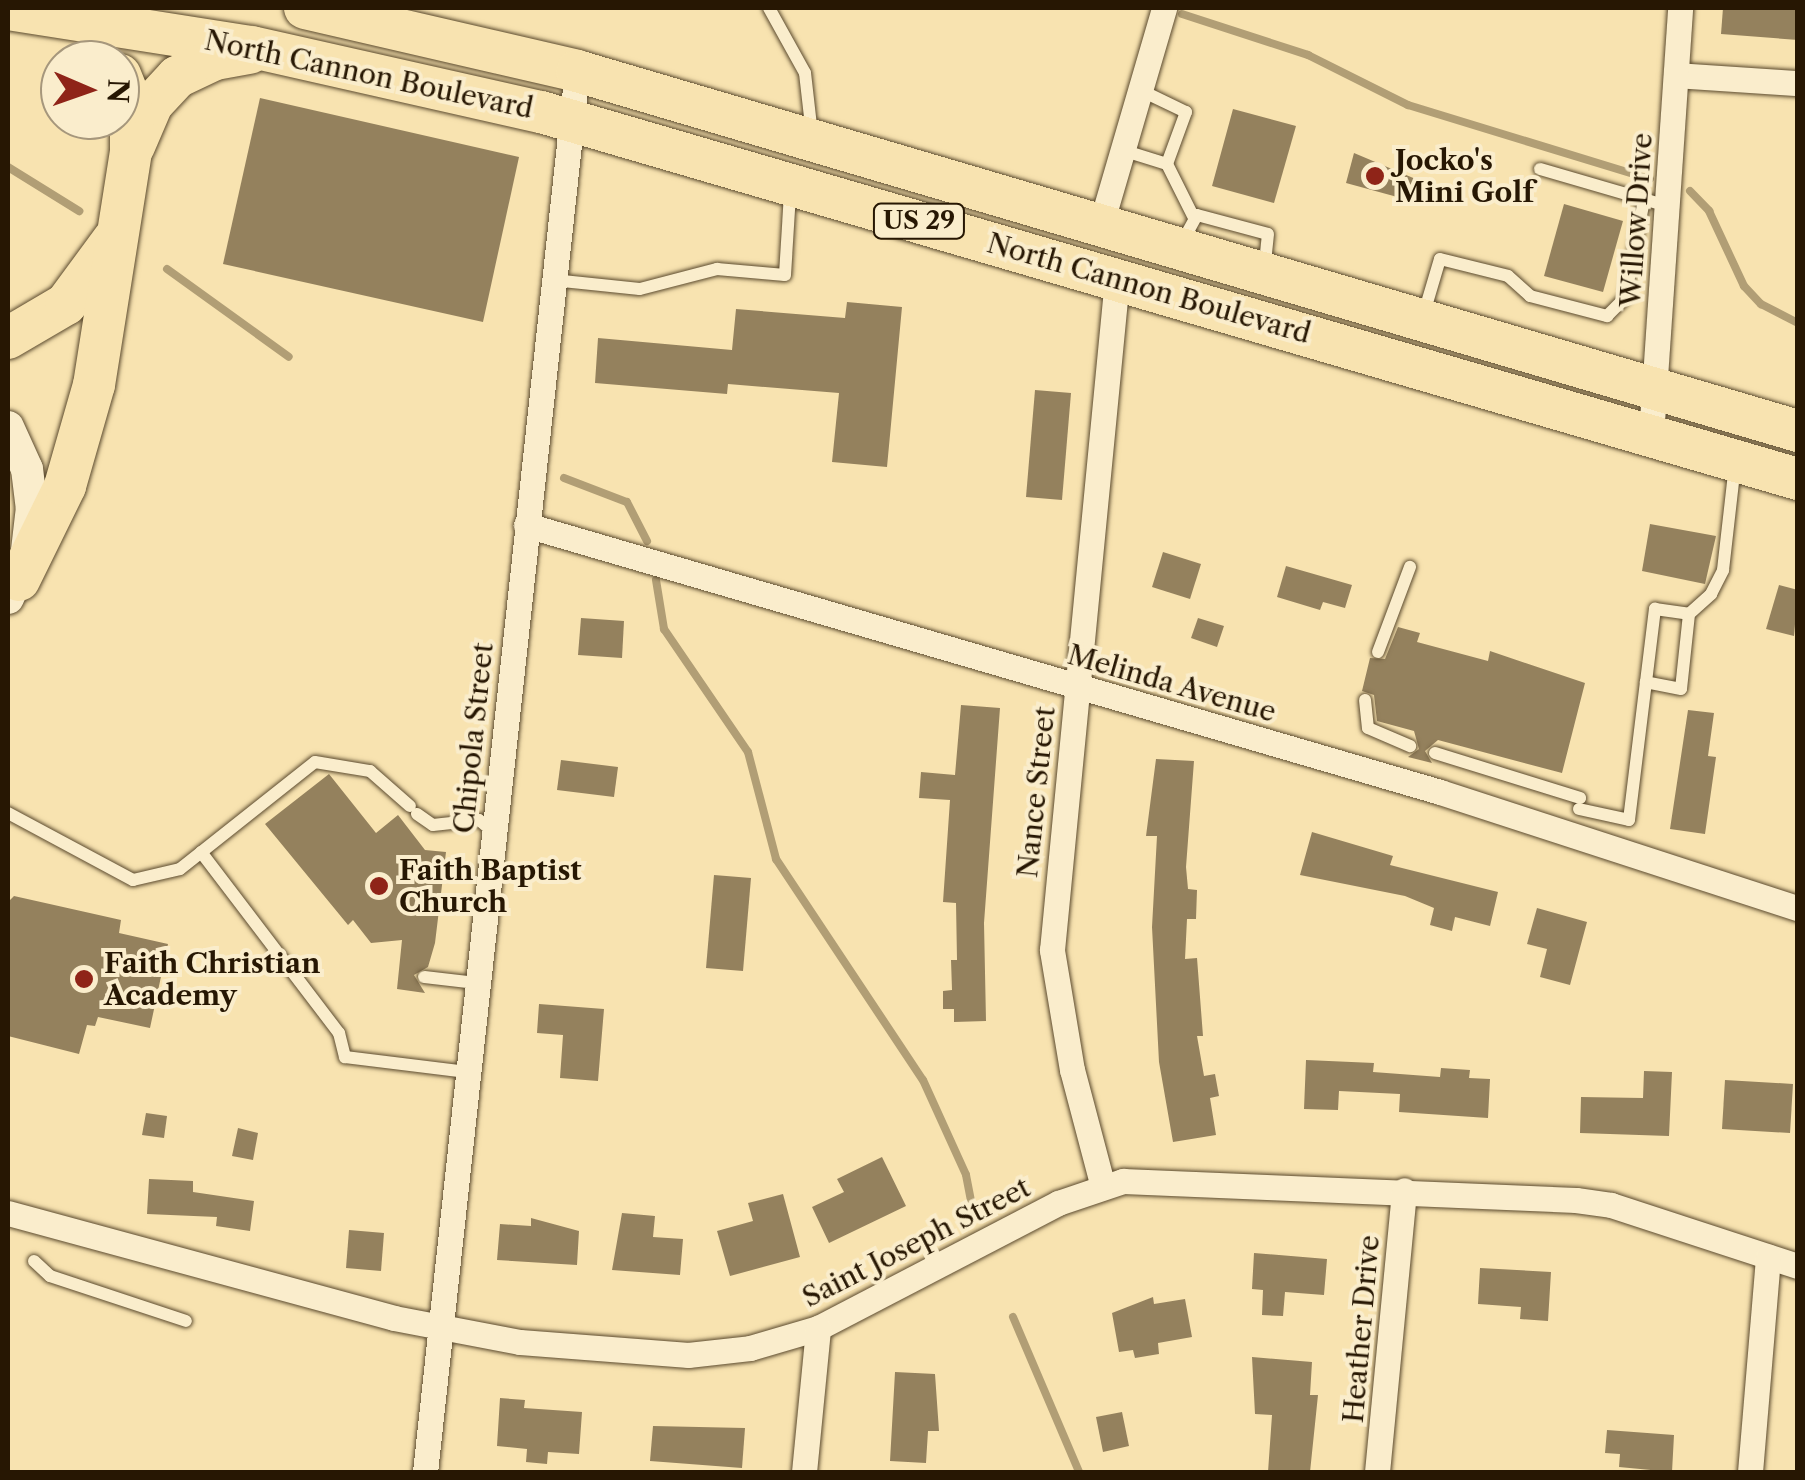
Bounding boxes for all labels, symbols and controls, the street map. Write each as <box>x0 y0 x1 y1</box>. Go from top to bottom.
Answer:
street label: North Cannon Boulevard <box>202 23 536 125</box>
north arrow <box>40 40 140 140</box>
text: N <box>101 78 135 104</box>
street label: Willow Drive <box>1613 131 1659 309</box>
place label: Jocko's Mini Golf <box>1395 143 1534 209</box>
marker: Jocko's Mini Golf <box>1364 165 1386 187</box>
road number: US 29 <box>872 201 966 241</box>
street label: North Cannon Boulevard <box>983 226 1315 350</box>
street label: Melinda Avenue <box>1063 637 1281 729</box>
street label: Chipola Street <box>446 641 500 835</box>
street label: Nance Street <box>1010 705 1062 879</box>
place label: Faith Baptist Church <box>399 853 582 919</box>
marker: Faith Baptist Church <box>368 875 390 897</box>
place label: Faith Christian Academy <box>104 946 320 1012</box>
marker: Faith Christian Academy <box>73 968 95 990</box>
street label: Saint Joseph Street <box>797 1170 1035 1314</box>
street label: Heather Drive <box>1336 1233 1386 1425</box>

